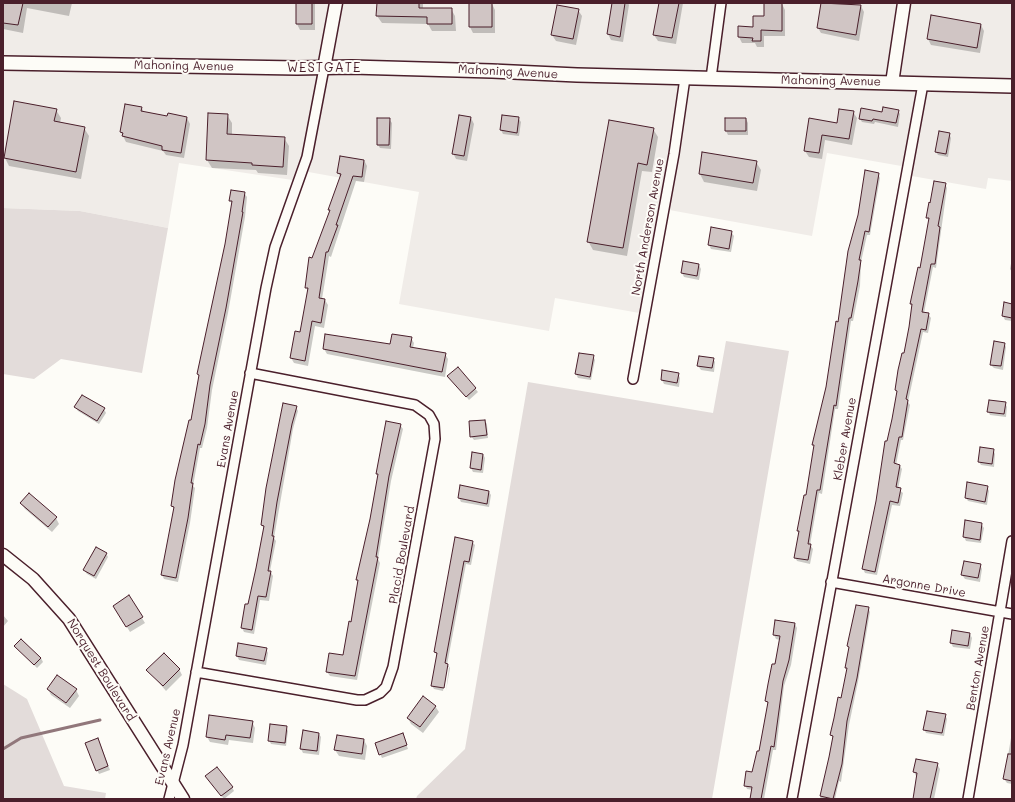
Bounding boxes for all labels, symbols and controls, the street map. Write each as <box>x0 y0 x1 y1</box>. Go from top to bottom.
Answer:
street label: Mahoning Avenue <box>134 58 234 74</box>
district label: WESTGATE <box>287 60 361 76</box>
street label: Mahoning Avenue <box>458 62 558 82</box>
street label: Mahoning Avenue <box>781 73 881 89</box>
street label: North Anderson Avenue <box>629 157 667 297</box>
street label: Evans Avenue <box>214 389 242 469</box>
street label: Kleber Avenue <box>831 396 859 482</box>
street label: Placid Boulevard <box>386 505 418 605</box>
street label: Argonne Drive <box>881 572 967 600</box>
street label: Norquest Boulevard <box>64 616 138 724</box>
street label: Benton Avenue <box>963 624 993 712</box>
street label: Evans Avenue <box>152 707 184 787</box>

